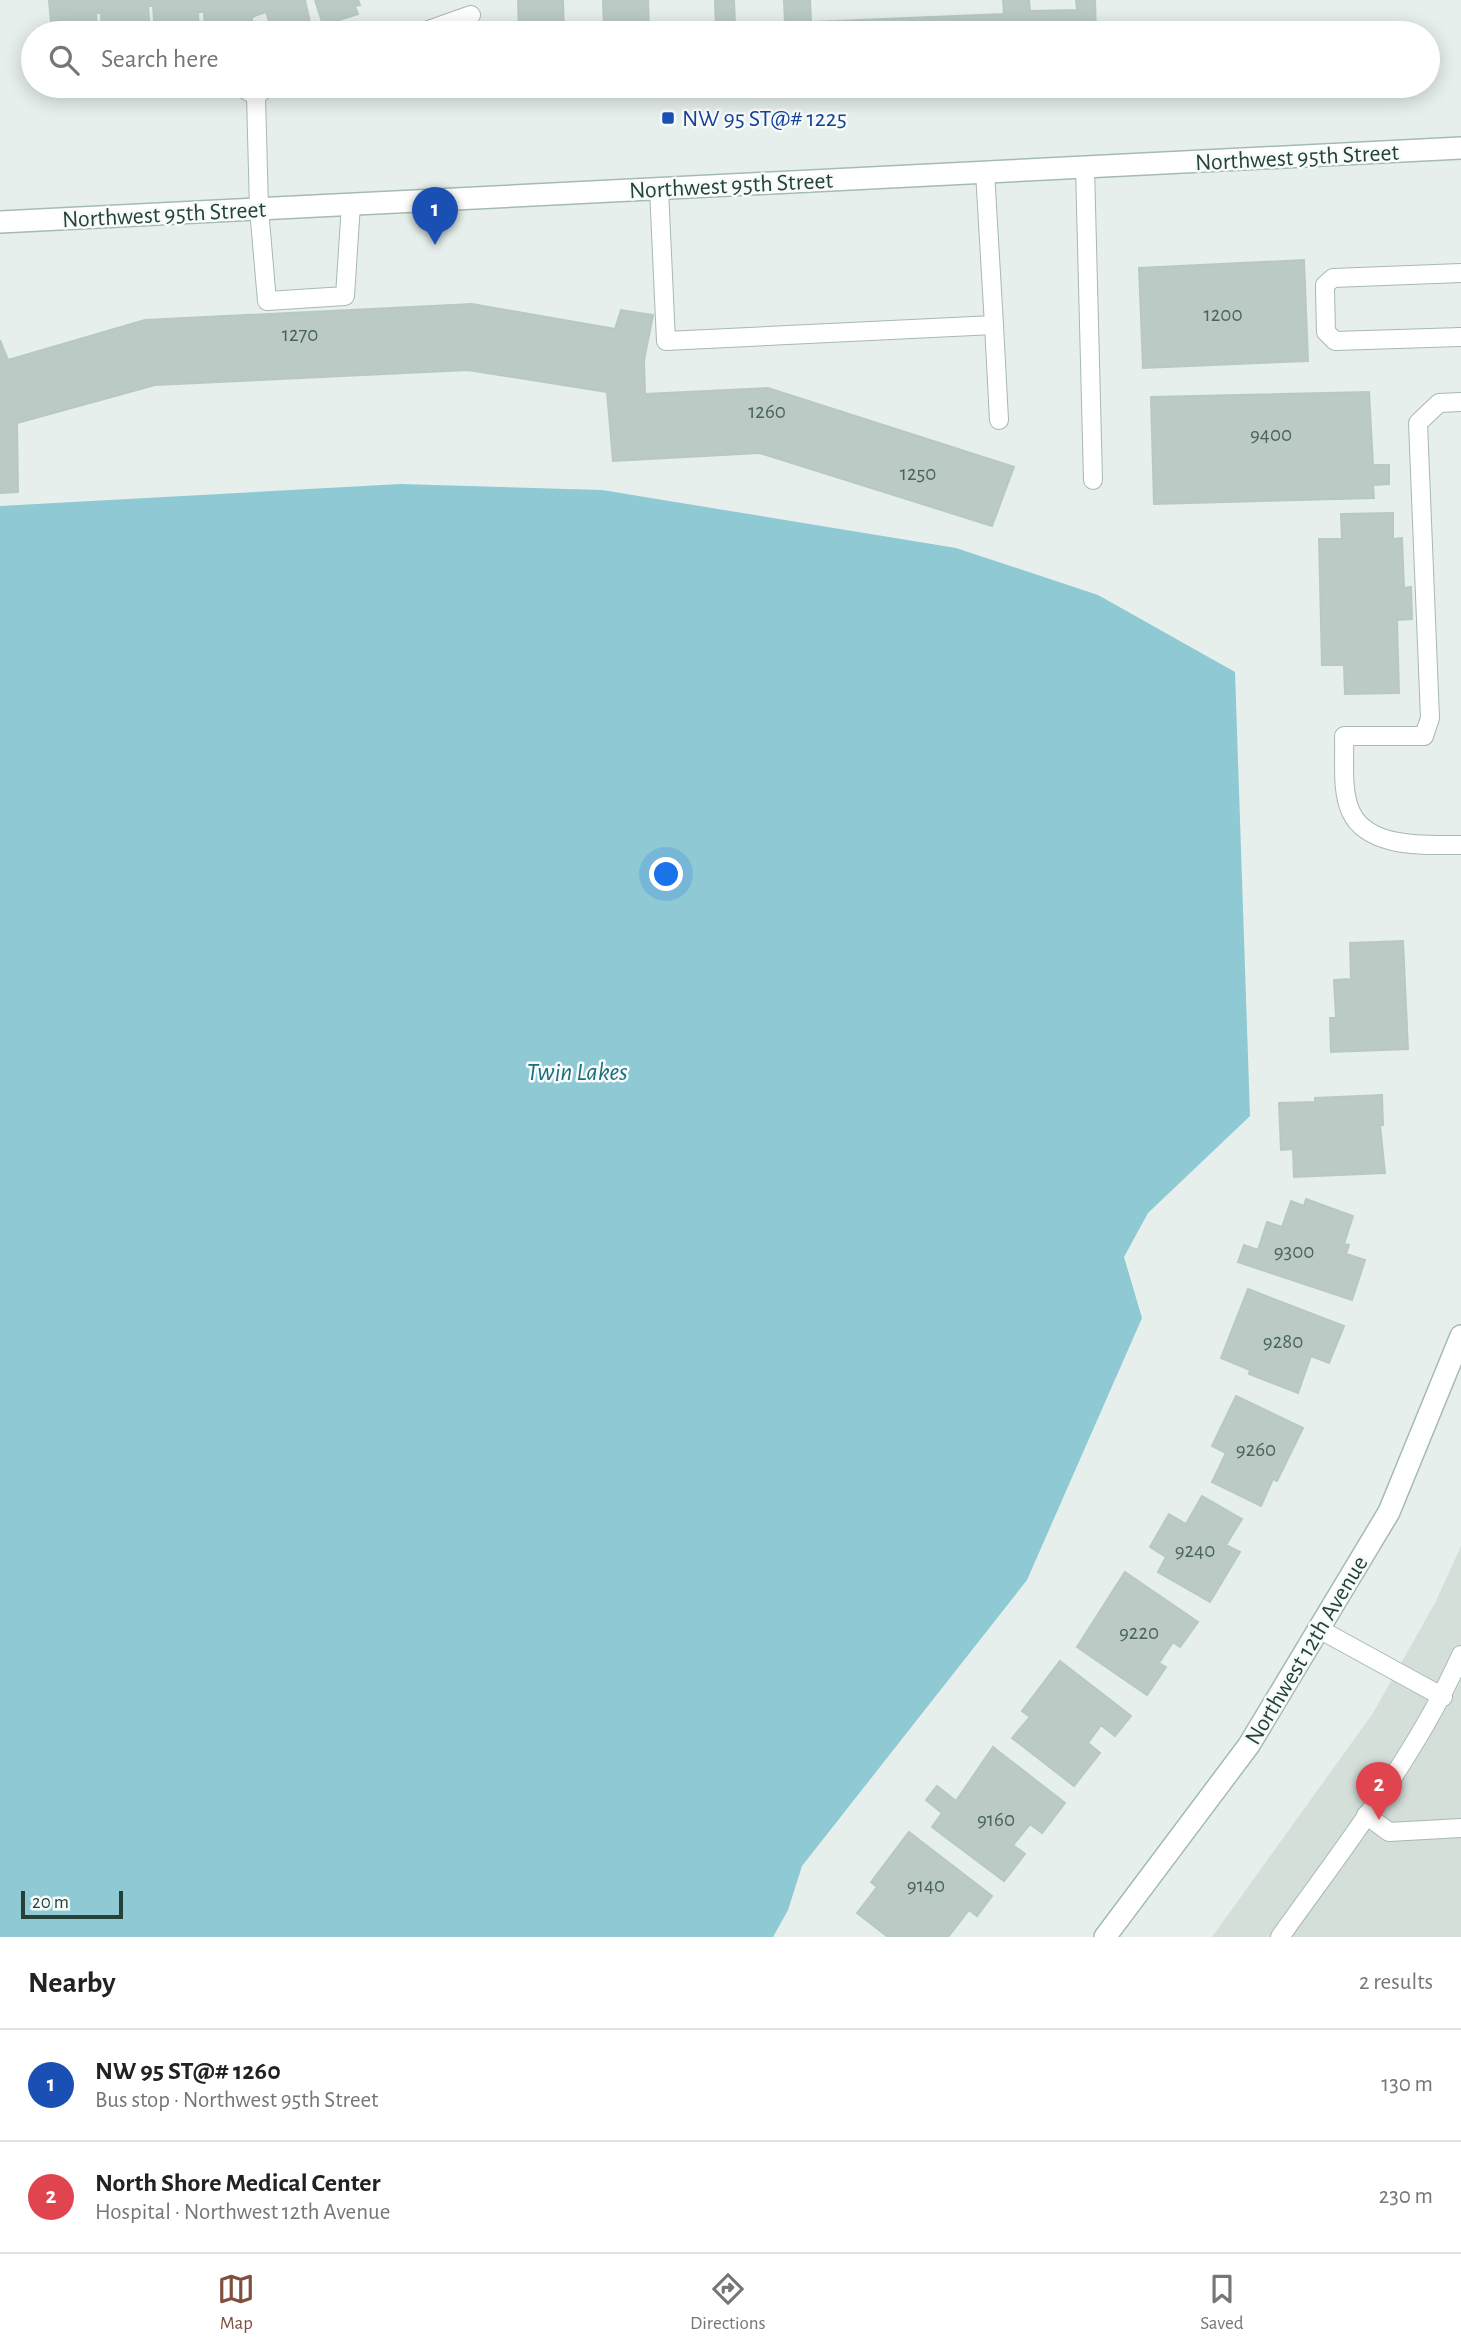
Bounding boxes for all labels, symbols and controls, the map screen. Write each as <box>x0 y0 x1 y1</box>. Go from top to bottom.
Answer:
search box <box>21 21 1440 98</box>
icon: search <box>45 41 83 79</box>
text: Search here <box>101 46 219 72</box>
place label: NW 95 ST@# 1225 <box>682 107 847 131</box>
marker: NW 95 ST@# 1225 <box>660 110 676 126</box>
street label: Northwest 95th Street <box>1194 141 1400 175</box>
street label: Northwest 95th Street <box>628 169 834 203</box>
pin: 1 <box>412 187 458 245</box>
street label: Northwest 95th Street <box>61 198 267 232</box>
house number: 1200 <box>1204 304 1242 325</box>
house number: 1270 <box>282 324 318 345</box>
house number: 1260 <box>748 401 786 422</box>
house number: 9400 <box>1250 424 1292 445</box>
house number: 1250 <box>900 463 936 484</box>
your location <box>649 857 683 891</box>
water label: Twin Lakes <box>526 1059 628 1085</box>
house number: 9300 <box>1274 1241 1314 1262</box>
house number: 9280 <box>1263 1331 1303 1352</box>
house number: 9260 <box>1236 1439 1276 1460</box>
house number: 9240 <box>1175 1540 1215 1561</box>
street label: Northwest 12th Avenue <box>1241 1552 1373 1749</box>
house number: 9220 <box>1119 1622 1159 1643</box>
pin: 2 <box>1356 1762 1402 1820</box>
house number: 9160 <box>977 1809 1015 1830</box>
house number: 9140 <box>907 1875 945 1896</box>
scale bar <box>21 1888 122 1920</box>
text: 20 m <box>32 1893 69 1912</box>
text: Nearby <box>28 1968 116 1998</box>
text: 2 results <box>1359 1971 1433 1994</box>
text: NW 95 ST@# 1260 <box>95 2058 281 2084</box>
text: 1 <box>47 2073 55 2096</box>
text: 130 m <box>1381 2073 1433 2096</box>
text: Bus stop · Northwest 95th Street <box>95 2089 378 2112</box>
text: North Shore Medical Center <box>95 2170 381 2196</box>
text: 2 <box>46 2185 56 2208</box>
text: 230 m <box>1379 2185 1433 2208</box>
text: Hospital · Northwest 12th Avenue <box>95 2201 390 2224</box>
tab: Map <box>217 2270 255 2335</box>
tab: Directions <box>690 2270 766 2335</box>
tab: Saved <box>1200 2270 1244 2335</box>

